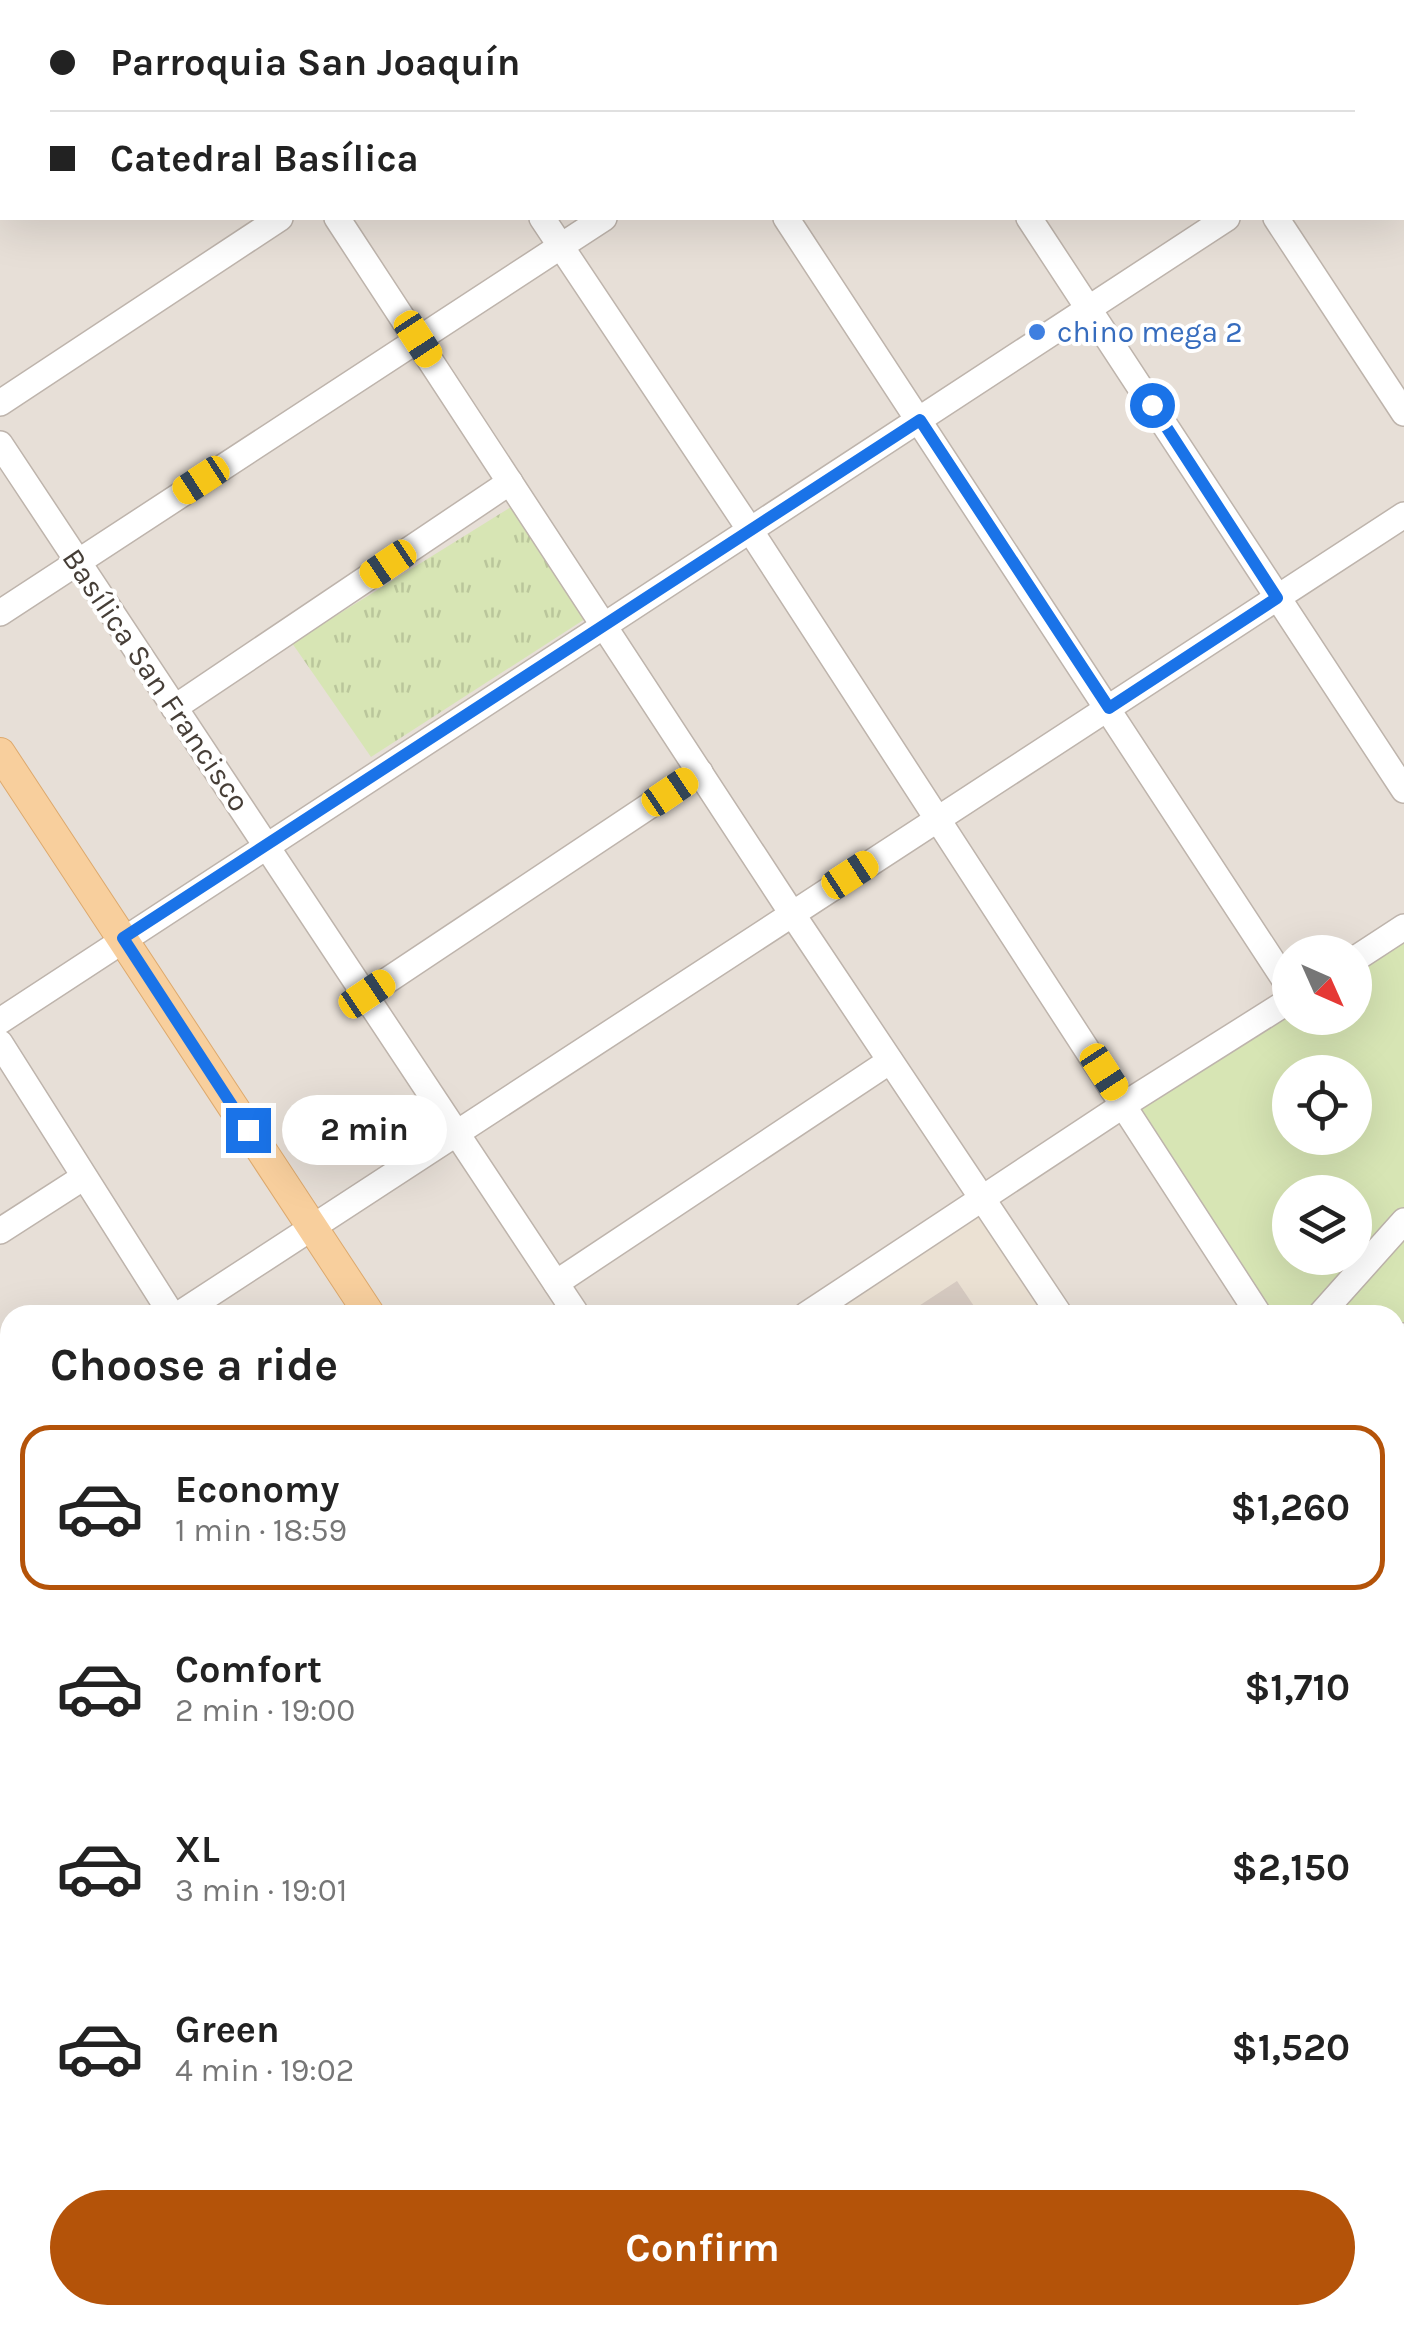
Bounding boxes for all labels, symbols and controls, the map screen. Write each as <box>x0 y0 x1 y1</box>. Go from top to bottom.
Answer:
text: Parroquia San Joaquín <box>110 40 520 85</box>
text: Catedral Basílica <box>110 136 419 181</box>
car <box>389 306 447 372</box>
place label: chino mega 2 <box>1057 314 1243 350</box>
marker: chino mega 2 <box>1026 321 1048 343</box>
route start <box>1130 383 1175 428</box>
car <box>168 451 234 509</box>
car <box>355 535 421 593</box>
street label: Basílica San Francisco <box>55 542 257 818</box>
car <box>637 763 703 821</box>
car <box>817 846 883 904</box>
north arrow <box>1272 935 1372 1035</box>
map controls <box>1272 935 1372 1275</box>
car <box>334 965 400 1023</box>
car <box>1075 1039 1133 1105</box>
button: locate <box>1272 1055 1372 1155</box>
callout: 2 min <box>283 1095 448 1165</box>
route end <box>226 1108 271 1153</box>
text: 2 min <box>320 1111 409 1148</box>
button: layers <box>1272 1175 1372 1275</box>
text: Choose a ride <box>50 1339 338 1391</box>
icon: car <box>55 1463 145 1553</box>
text: Economy <box>175 1467 339 1512</box>
text: $1,260 <box>1231 1485 1350 1530</box>
text: 1 min · 18:59 <box>175 1512 347 1549</box>
icon: car <box>55 1643 145 1733</box>
text: Comfort <box>175 1647 322 1692</box>
text: $1,710 <box>1244 1665 1350 1710</box>
text: 2 min · 19:00 <box>175 1692 355 1729</box>
icon: car <box>55 1823 145 1913</box>
text: XL <box>175 1827 220 1872</box>
text: $2,150 <box>1232 1845 1350 1890</box>
text: 3 min · 19:01 <box>175 1872 347 1909</box>
icon: car <box>55 2003 145 2093</box>
text: Green <box>175 2007 280 2052</box>
text: $1,520 <box>1232 2025 1350 2070</box>
text: 4 min · 19:02 <box>175 2052 354 2089</box>
button: Confirm <box>50 2190 1355 2305</box>

